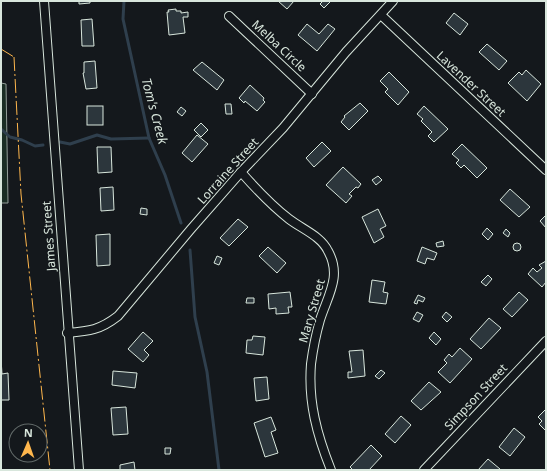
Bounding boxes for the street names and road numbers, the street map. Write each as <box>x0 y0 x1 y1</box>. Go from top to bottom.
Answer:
street label: Melba Circle <box>248 16 311 76</box>
street label: Lavender Street <box>433 47 510 121</box>
street label: Lorraine Street <box>193 133 262 208</box>
street label: James Street <box>38 200 60 273</box>
street label: Mary Street <box>294 276 329 345</box>
street label: Simpson Street <box>440 359 511 434</box>

